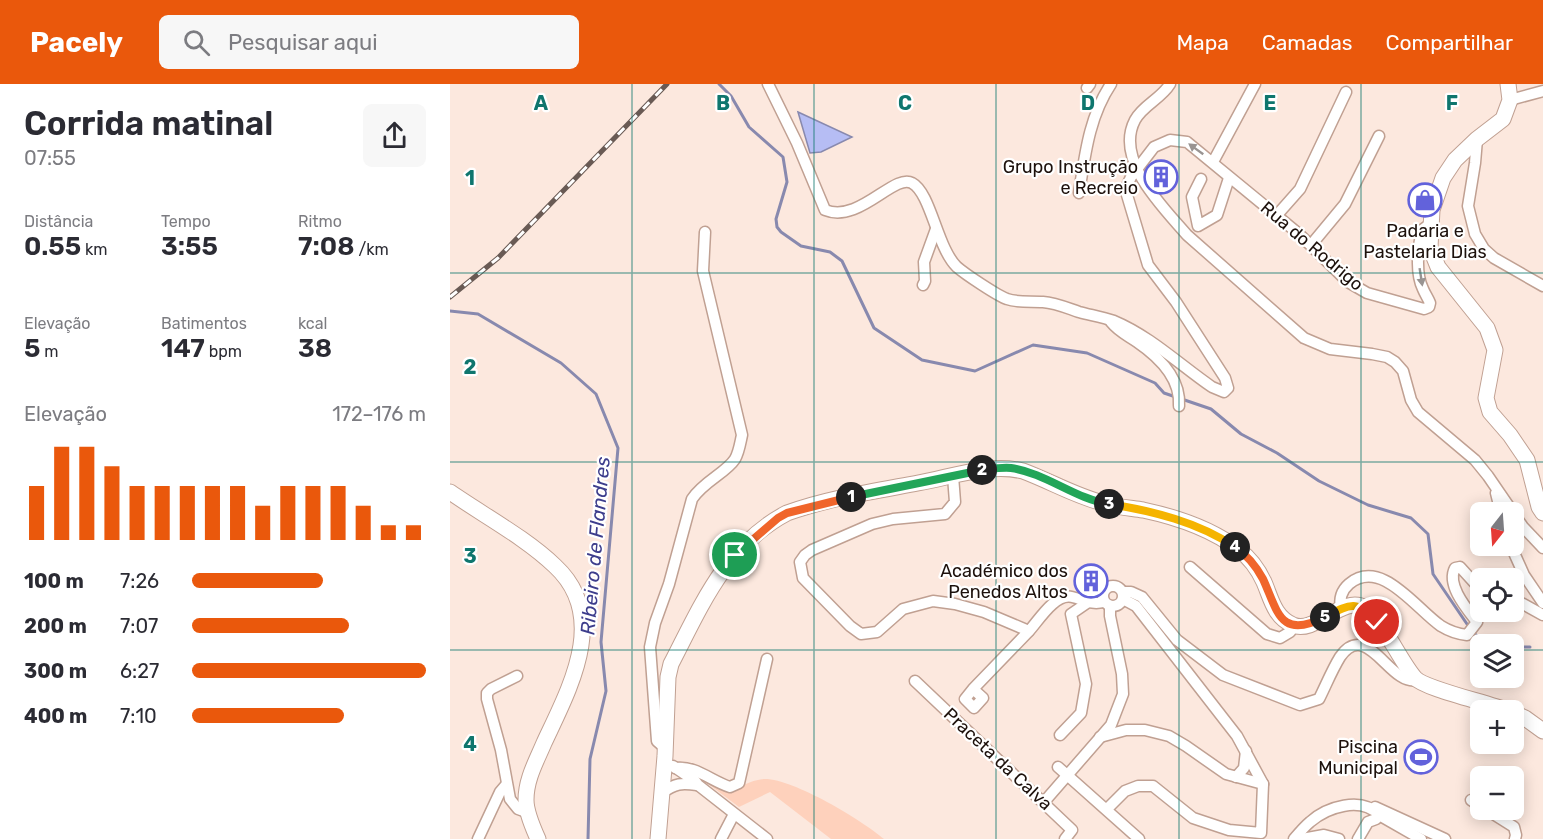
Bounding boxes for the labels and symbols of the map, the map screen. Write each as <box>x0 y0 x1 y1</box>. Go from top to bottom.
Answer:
text: A <box>534 91 549 115</box>
text: B <box>716 91 730 115</box>
text: C <box>898 91 912 115</box>
text: D <box>1081 91 1095 115</box>
text: E <box>1264 91 1276 115</box>
text: F <box>1446 91 1458 115</box>
one-way arrow <box>1189 143 1205 155</box>
place label: Grupo Instrução e Recreio <box>1003 156 1138 199</box>
building icon: Grupo Instrução e Recreio <box>1143 159 1179 195</box>
text: 1 <box>465 166 475 190</box>
shop icon: Padaria e Pastelaria Dias <box>1407 182 1443 218</box>
street label: Rua do Rodrigo <box>1256 197 1368 295</box>
place label: Padaria e Pastelaria Dias <box>1363 220 1487 263</box>
one-way arrow <box>1416 268 1425 287</box>
text: 2 <box>464 355 477 379</box>
pin: 2 <box>967 455 997 485</box>
water label: Ribeiro de Flandres <box>575 456 615 636</box>
pin: 1 <box>836 482 866 512</box>
pin: 3 <box>1094 489 1124 519</box>
north arrow <box>1470 502 1524 556</box>
pin <box>709 529 760 580</box>
pin: 4 <box>1220 532 1250 562</box>
text: 3 <box>463 544 477 568</box>
place label: Académico dos Penedos Altos <box>940 560 1068 603</box>
building icon: Académico dos Penedos Altos <box>1073 563 1109 599</box>
pin <box>1351 596 1402 647</box>
pin: 5 <box>1310 602 1340 632</box>
street label: Praceta da Calva <box>939 703 1057 815</box>
text: 4 <box>463 732 477 756</box>
place label: Piscina Municipal <box>1318 736 1398 779</box>
sports icon: Piscina Municipal <box>1403 739 1439 775</box>

